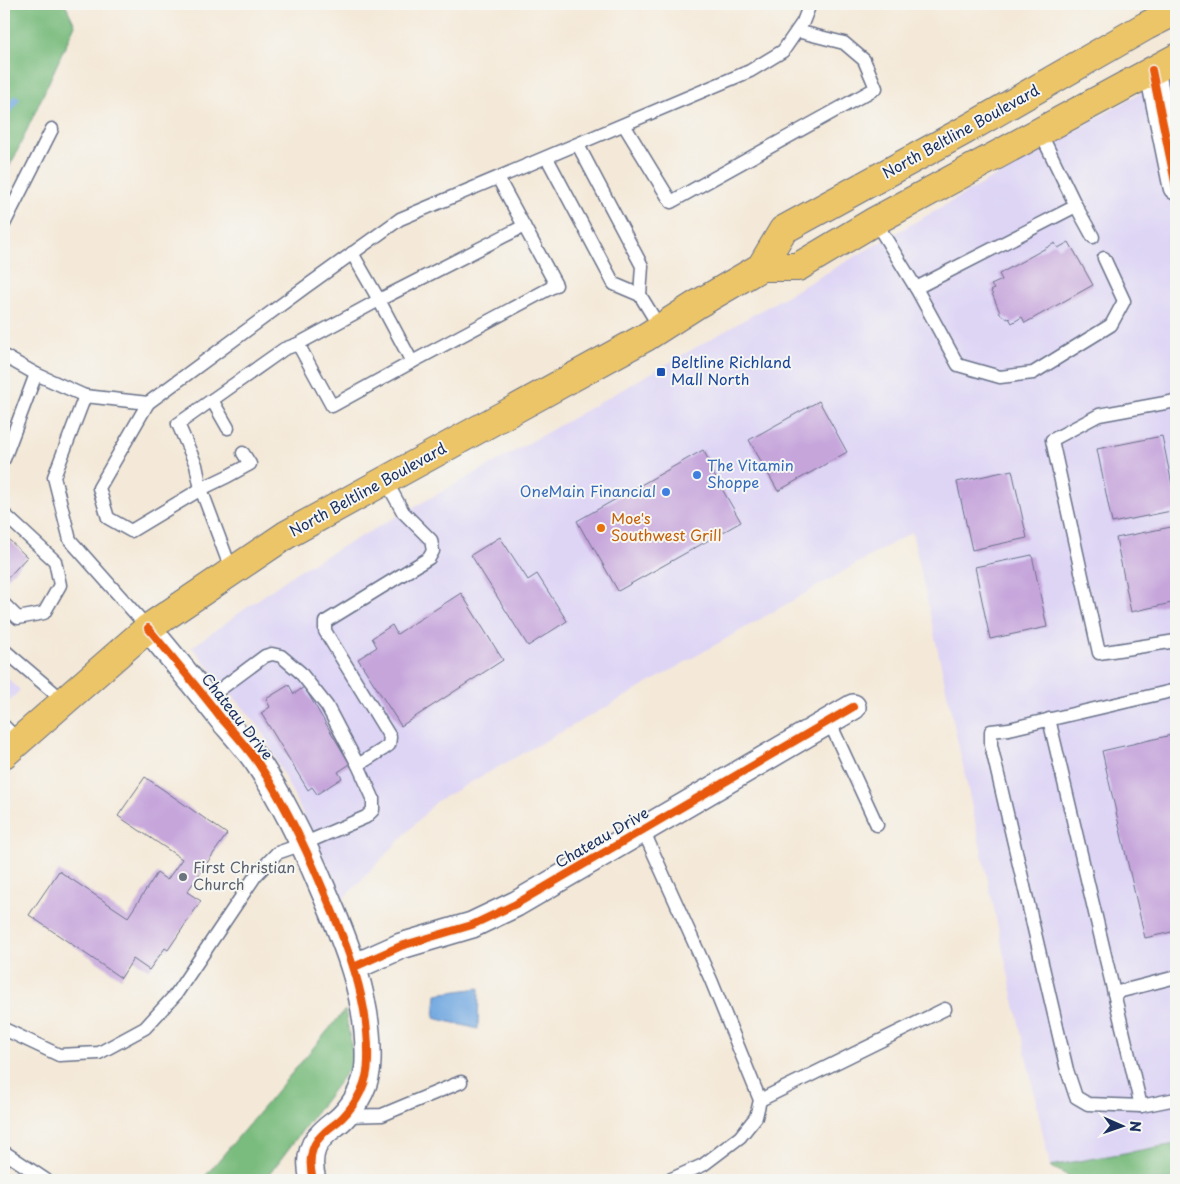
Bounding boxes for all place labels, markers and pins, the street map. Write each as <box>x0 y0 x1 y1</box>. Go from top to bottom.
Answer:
place label: Beltline Richland Mall North <box>671 350 791 390</box>
marker: Beltline Richland Mall North <box>655 366 667 378</box>
place label: The Vitamin Shoppe <box>707 453 794 493</box>
marker: The Vitamin Shoppe <box>691 469 703 481</box>
place label: OneMain Financial <box>520 479 656 502</box>
marker: OneMain Financial <box>660 486 672 498</box>
place label: Moe's Southwest Grill <box>611 506 721 546</box>
marker: Moe's Southwest Grill <box>595 522 607 534</box>
place label: First Christian Church <box>193 855 295 895</box>
marker: First Christian Church <box>177 871 189 883</box>

